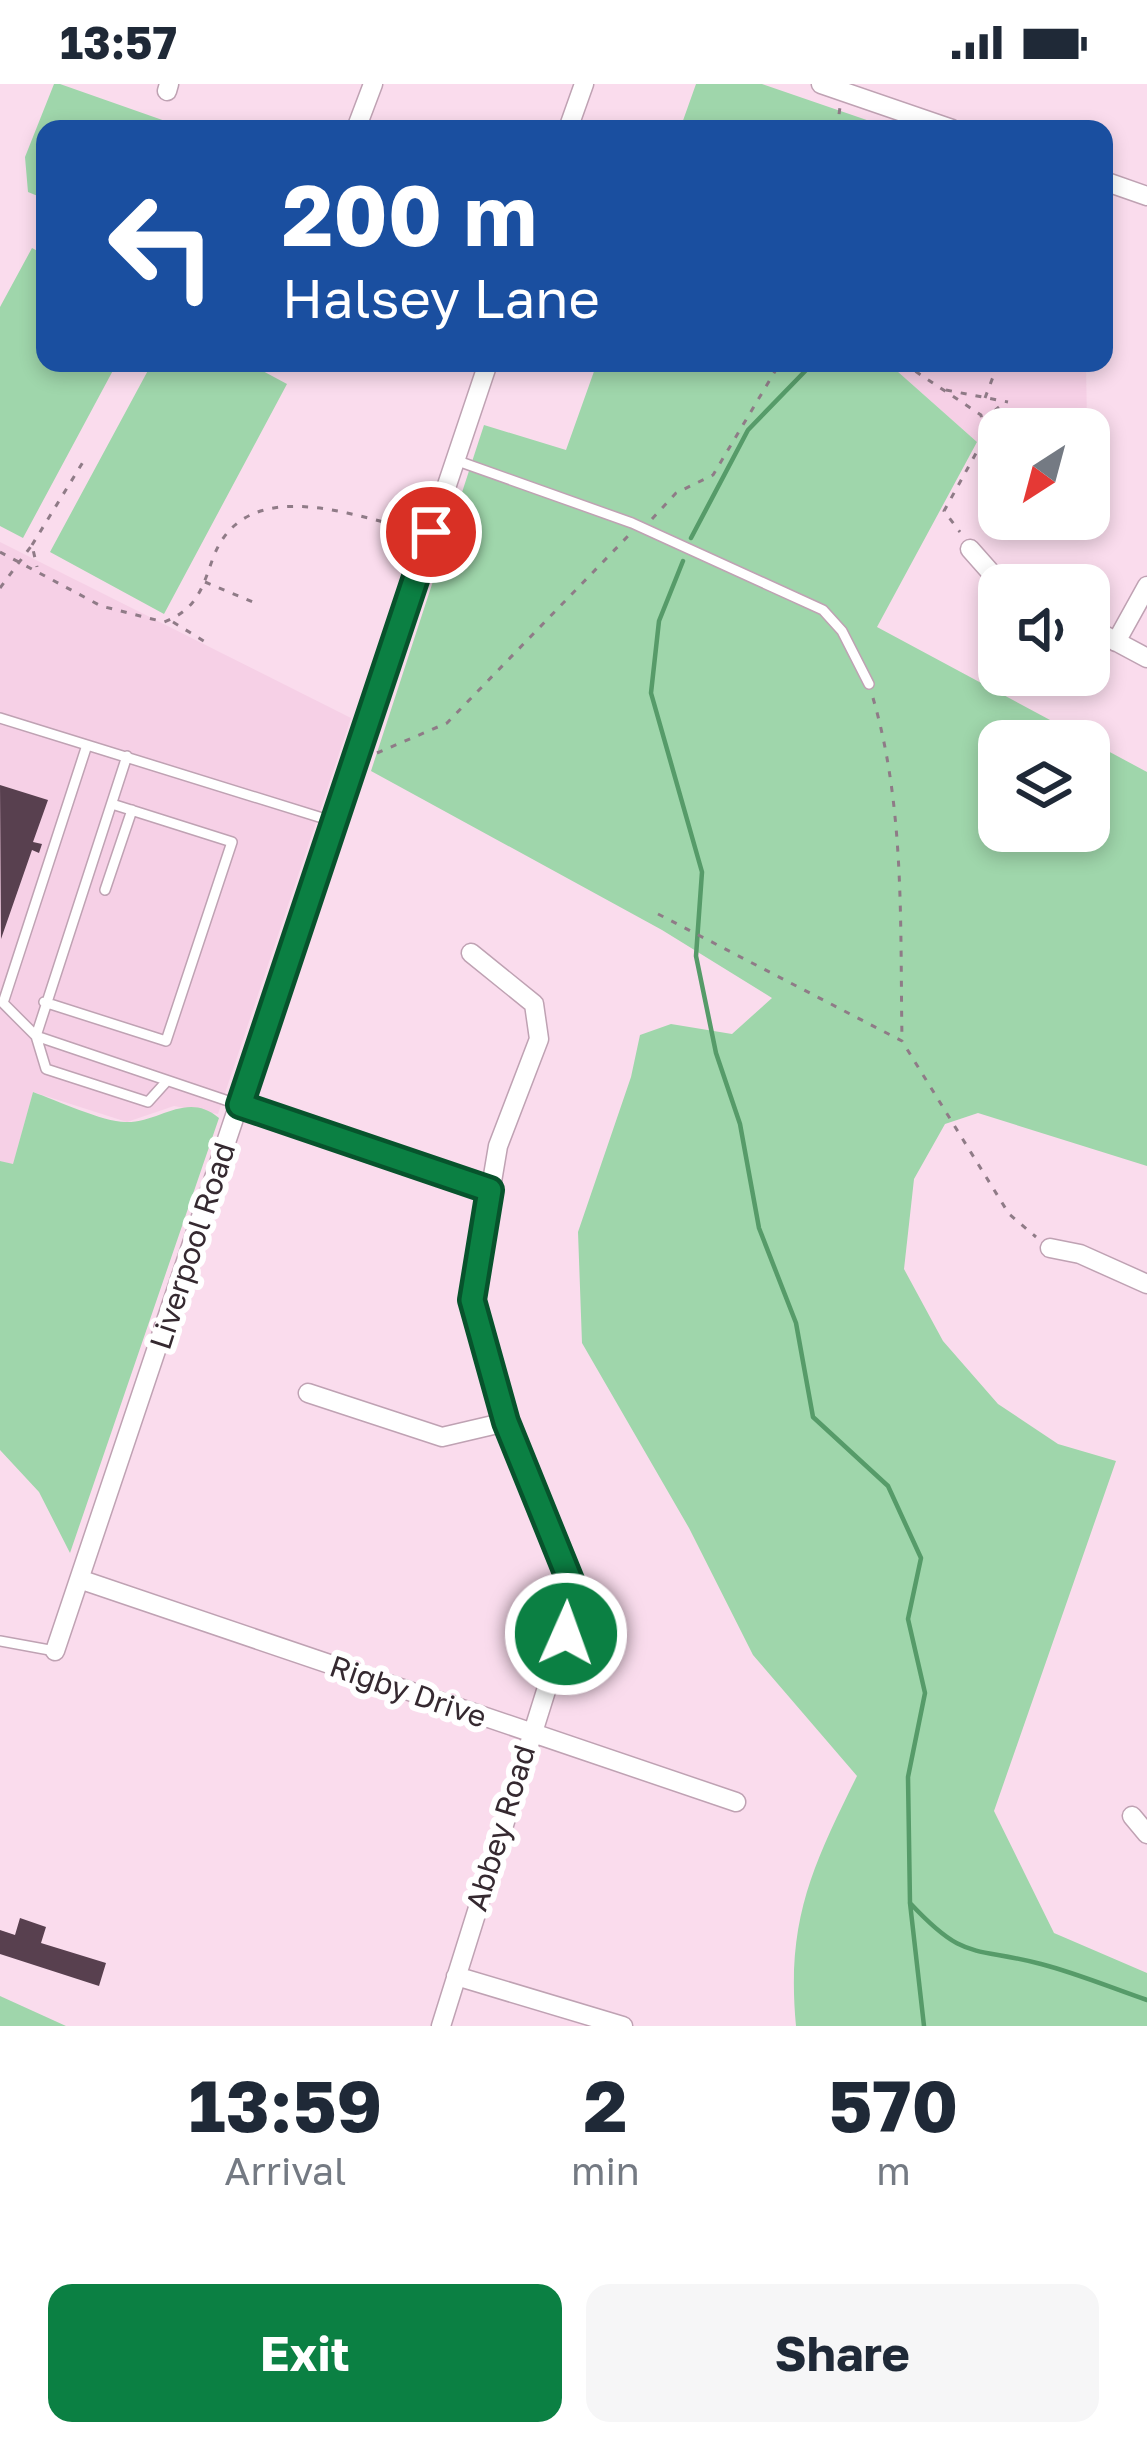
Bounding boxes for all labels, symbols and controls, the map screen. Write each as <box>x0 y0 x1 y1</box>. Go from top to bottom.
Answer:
text: 13:57 <box>60 15 177 69</box>
text: 200 m <box>282 164 537 264</box>
icon: left <box>84 168 240 324</box>
text: Halsey Lane <box>282 265 600 330</box>
north arrow <box>978 408 1110 540</box>
map controls <box>978 408 1110 852</box>
pin <box>380 481 482 583</box>
icon: arrive <box>398 499 464 565</box>
button: sound <box>978 564 1110 696</box>
button: layers <box>978 720 1110 852</box>
street label: Liverpool Road <box>142 1138 242 1354</box>
position arrow <box>503 1571 629 1697</box>
street label: Rigby Drive <box>325 1647 491 1735</box>
street label: Abbey Road <box>458 1740 542 1915</box>
text: 13:59 <box>189 2061 382 2148</box>
text: 2 <box>583 2061 627 2148</box>
text: 570 <box>828 2061 958 2148</box>
text: Arrival <box>224 2147 347 2194</box>
text: min <box>571 2147 640 2194</box>
text: m <box>876 2147 911 2194</box>
button: Exit <box>48 2284 562 2422</box>
button: Share <box>586 2284 1099 2422</box>

